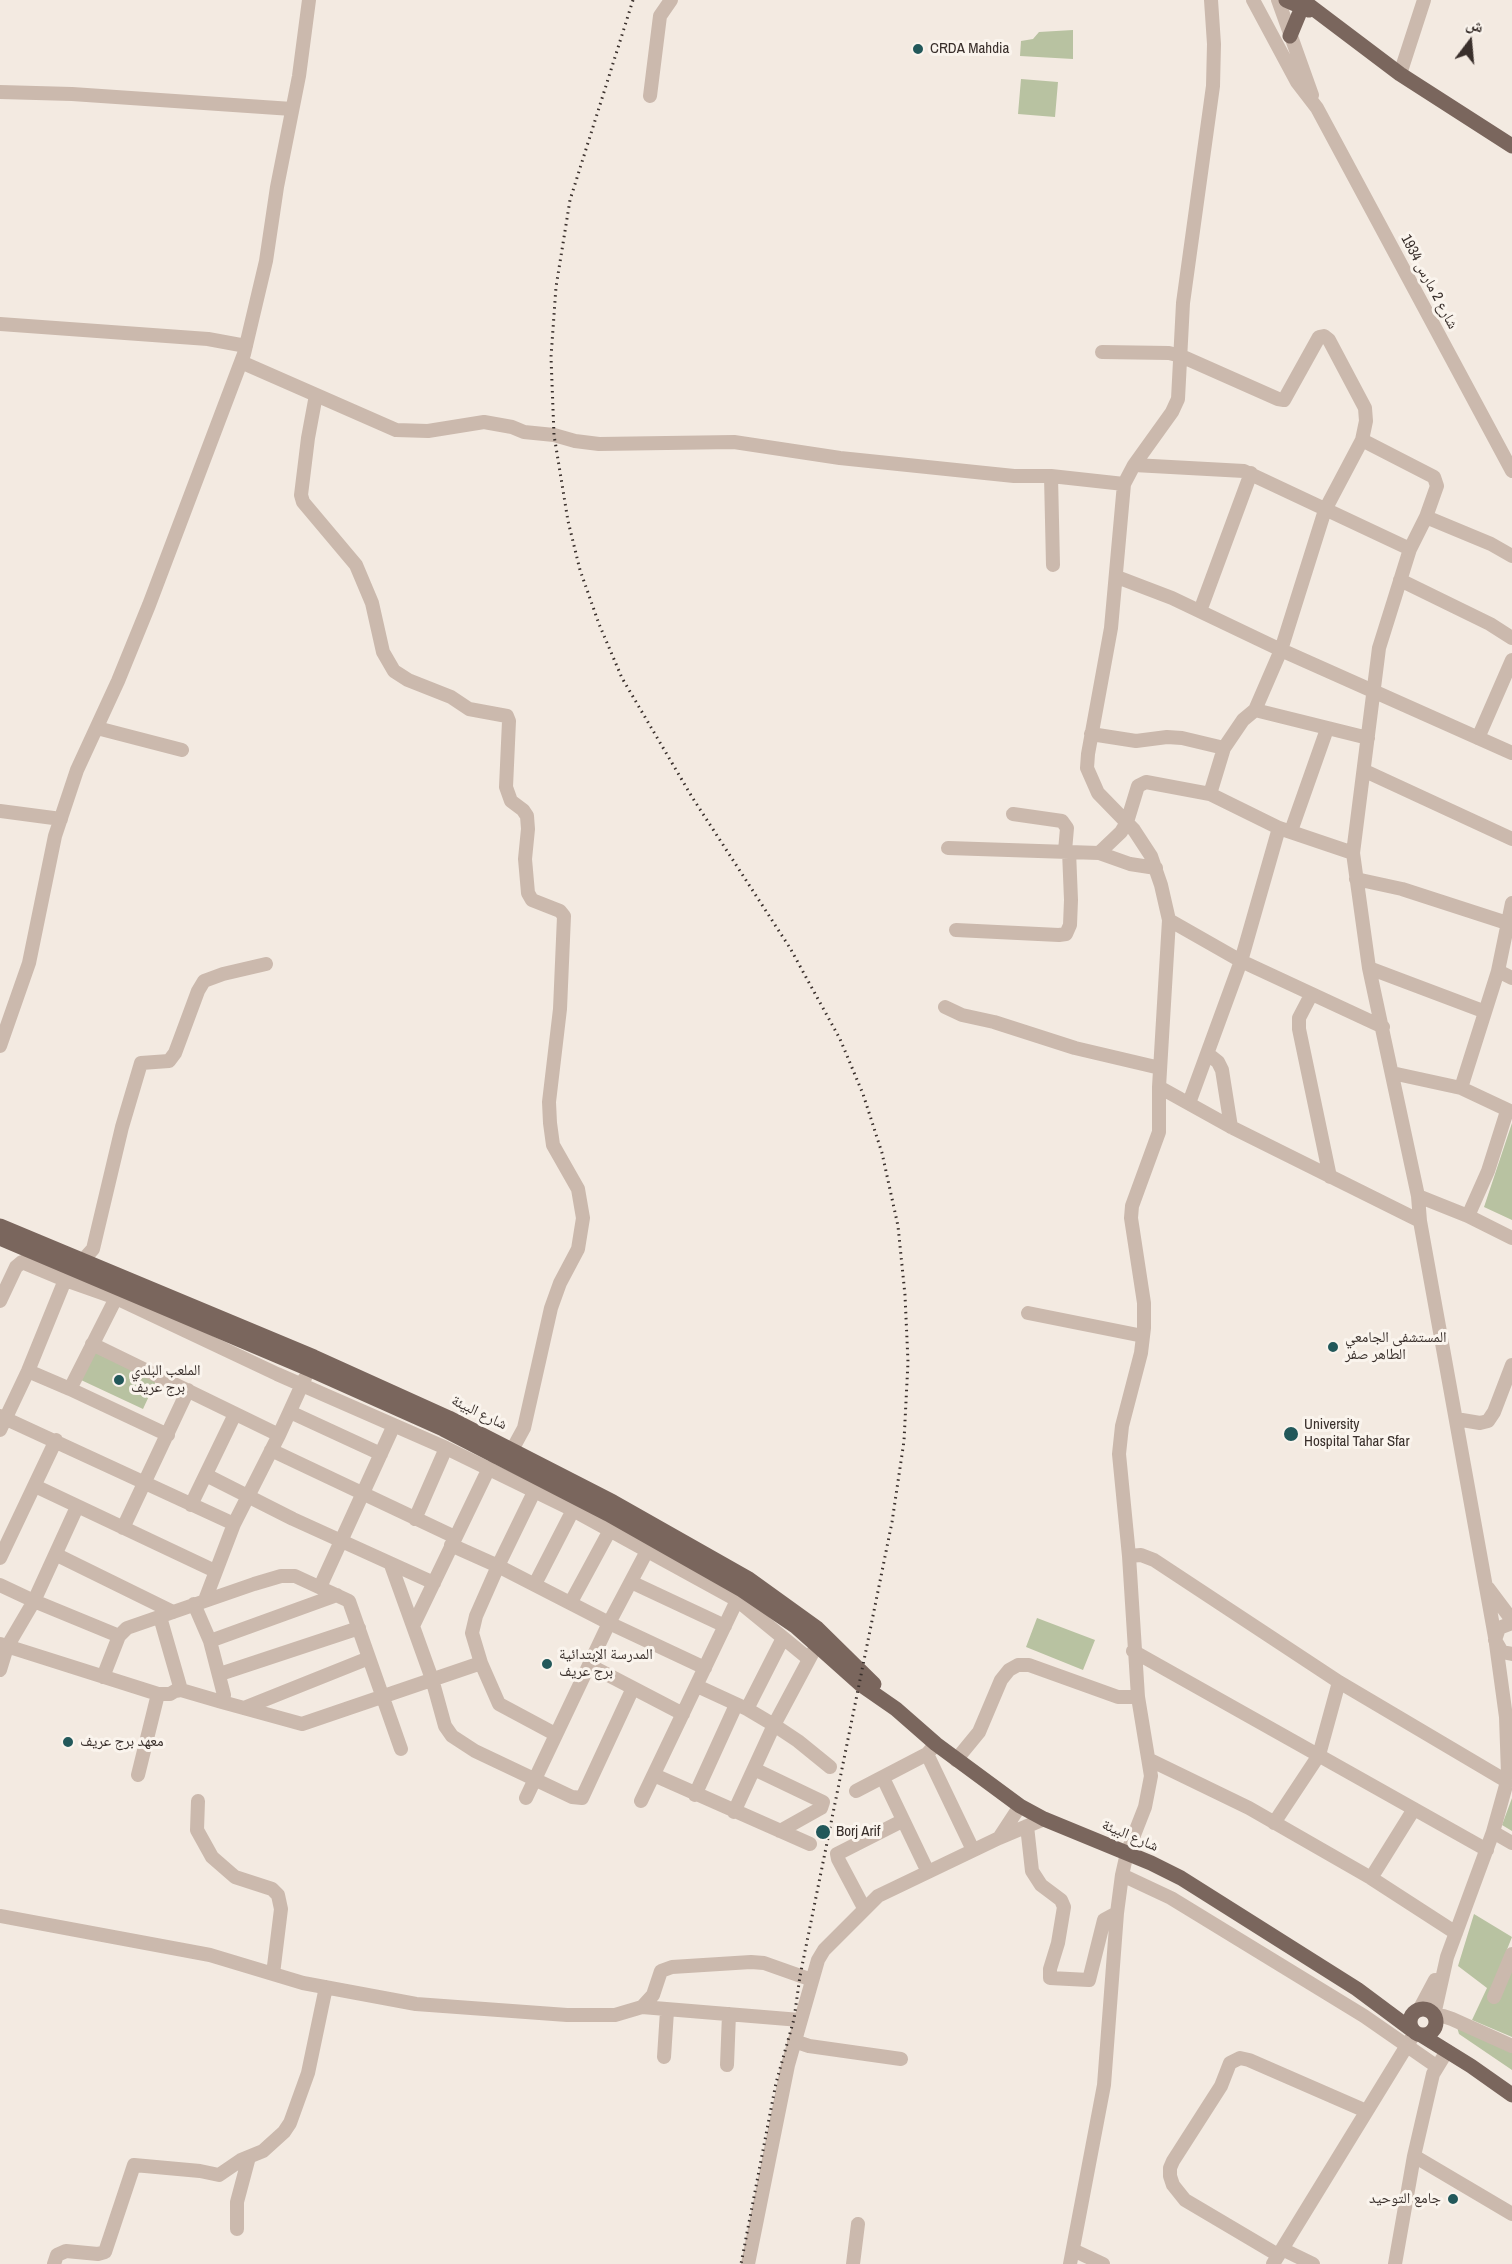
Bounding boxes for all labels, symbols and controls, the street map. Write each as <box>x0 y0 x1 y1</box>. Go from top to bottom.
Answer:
north arrow <box>1440 12 1500 72</box>
text: ش <box>1464 12 1486 38</box>
place label: CRDA Mahdia <box>930 40 1009 58</box>
marker: CRDA Mahdia <box>911 42 925 56</box>
street label: شارع 2 مارس 1934 <box>1397 232 1461 332</box>
place label: المستشفى الجامعي الطاهر صفر <box>1345 1329 1447 1364</box>
marker: المستشفى الجامعي الطاهر صفر <box>1326 1340 1340 1354</box>
place label: الملعب البلدي برج عريف <box>131 1362 201 1397</box>
marker: الملعب البلدي برج عريف <box>112 1373 126 1387</box>
street label: شارع البيئة <box>448 1392 510 1434</box>
place label: University Hospital Tahar Sfar <box>1304 1416 1410 1451</box>
marker: University Hospital Tahar Sfar <box>1282 1425 1300 1443</box>
place label: المدرسة الإبتدائية برج عريف <box>559 1646 653 1681</box>
marker: المدرسة الإبتدائية برج عريف <box>540 1657 554 1671</box>
place label: معهد برج عريف <box>80 1733 163 1751</box>
marker: معهد برج عريف <box>61 1735 75 1749</box>
street label: شارع البيئة <box>1099 1816 1161 1856</box>
marker: Borj Arif <box>814 1823 832 1841</box>
place label: Borj Arif <box>836 1823 880 1841</box>
place label: جامع التوحيد <box>1369 2190 1441 2208</box>
marker: جامع التوحيد <box>1446 2192 1460 2206</box>

